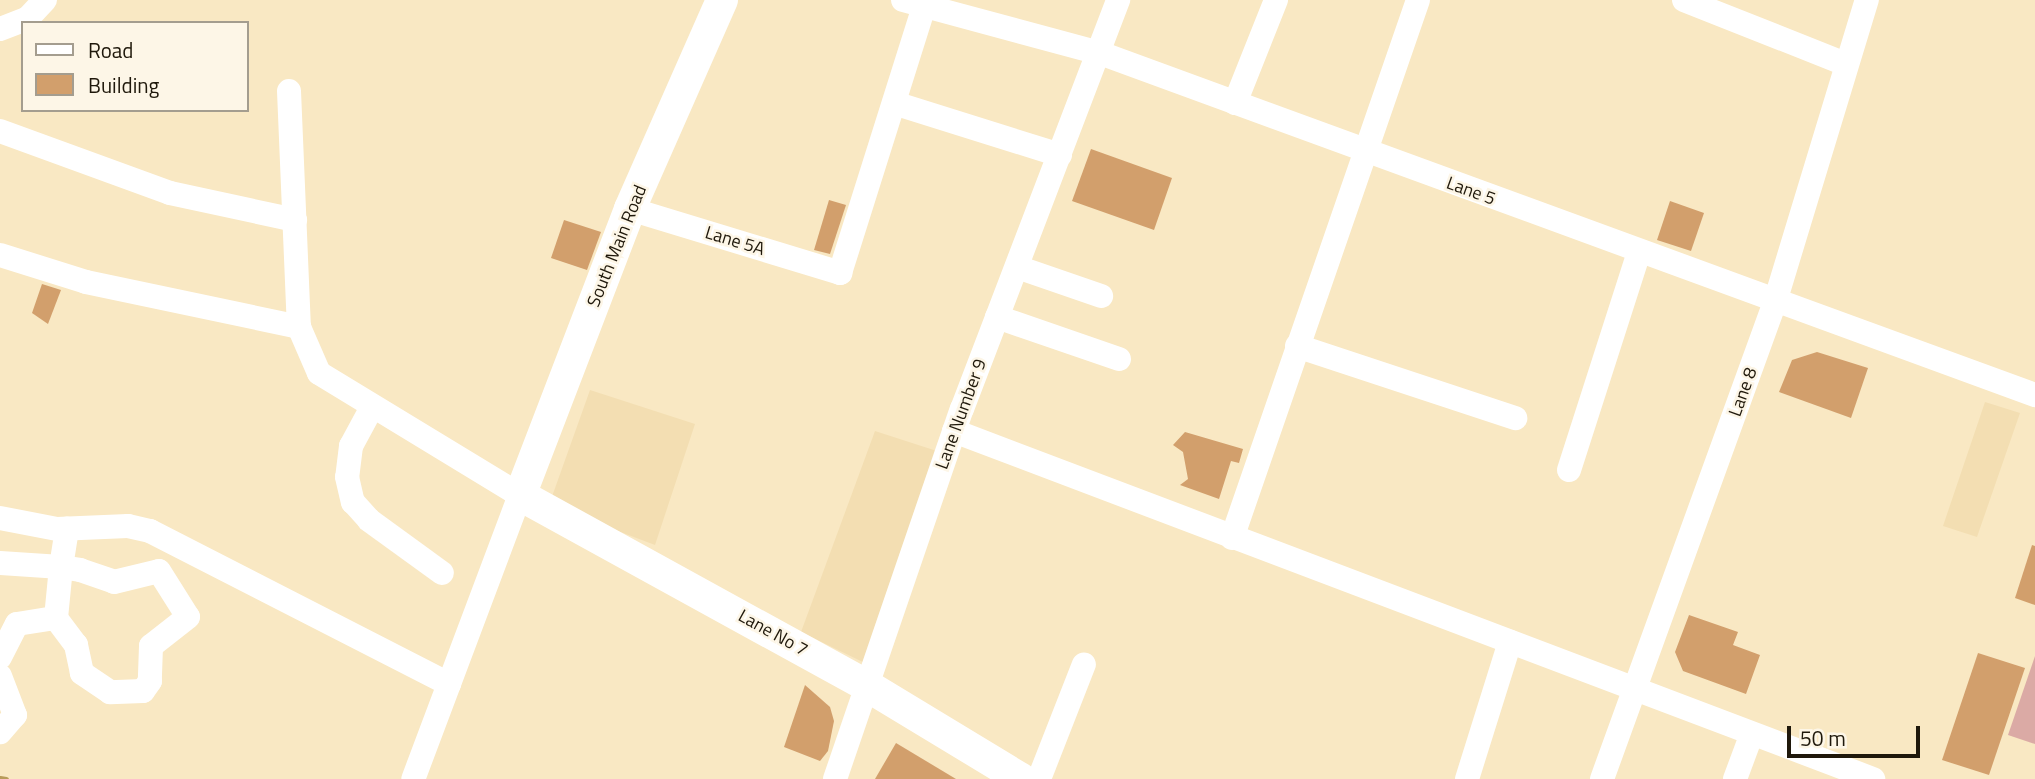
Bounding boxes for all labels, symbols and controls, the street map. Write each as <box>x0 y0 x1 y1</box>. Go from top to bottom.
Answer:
legend <box>21 21 248 112</box>
text: Road <box>88 34 133 66</box>
text: Building <box>88 69 159 101</box>
street label: Lane 5 <box>1444 172 1498 210</box>
street label: South Main Road <box>583 182 651 310</box>
street label: Lane 5A <box>703 222 767 260</box>
street label: Lane Number 9 <box>931 356 991 472</box>
street label: Lane 8 <box>1724 365 1762 419</box>
street label: Lane No 7 <box>735 605 811 661</box>
scale bar <box>1790 712 1923 756</box>
text: 50 m <box>1800 722 1846 754</box>

